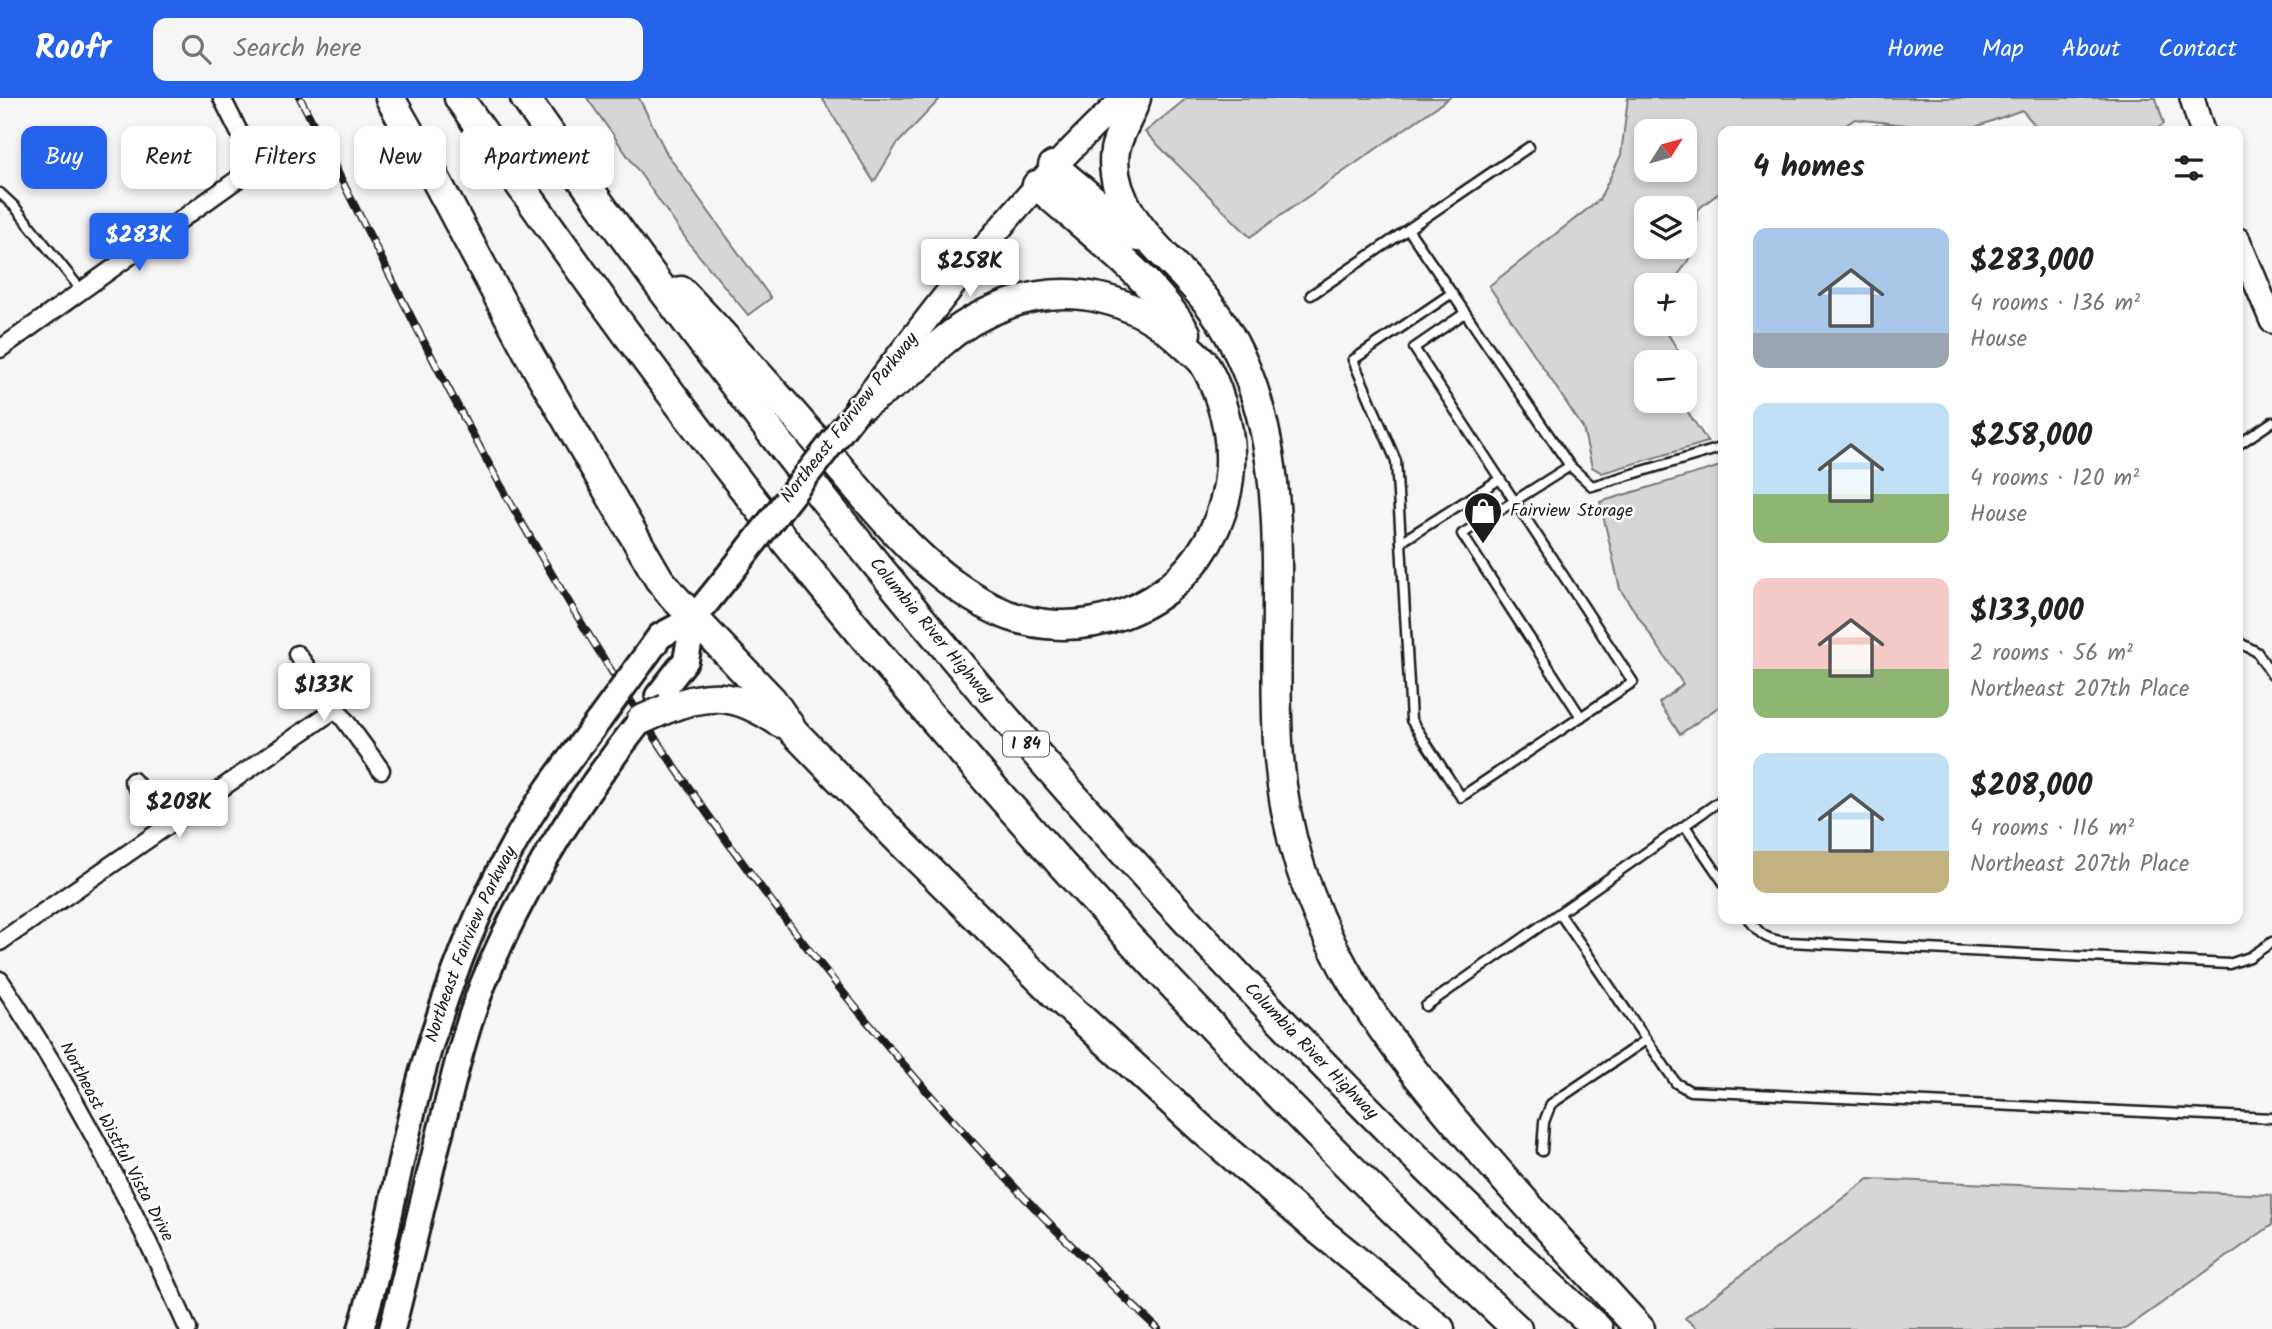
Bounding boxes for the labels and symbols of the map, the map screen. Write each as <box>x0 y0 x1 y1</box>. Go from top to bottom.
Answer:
north arrow <box>1634 119 1698 182</box>
pin: $283K <box>90 214 188 273</box>
pin: $258K <box>921 240 1019 299</box>
street label: Northeast Fairview Parkway <box>774 326 927 510</box>
shop icon: Fairview Storage <box>1462 490 1504 545</box>
place label: Fairview Storage <box>1510 497 1633 526</box>
street label: Columbia River Highway <box>862 551 1002 710</box>
pin: $133K <box>275 664 373 723</box>
road number: I 84 <box>1003 732 1049 757</box>
pin: $208K <box>130 780 228 840</box>
street label: Northeast Fairview Parkway <box>417 840 525 1046</box>
street label: Columbia River Highway <box>1237 976 1386 1127</box>
street label: Northeast Wistful Vista Drive <box>51 1037 181 1247</box>

